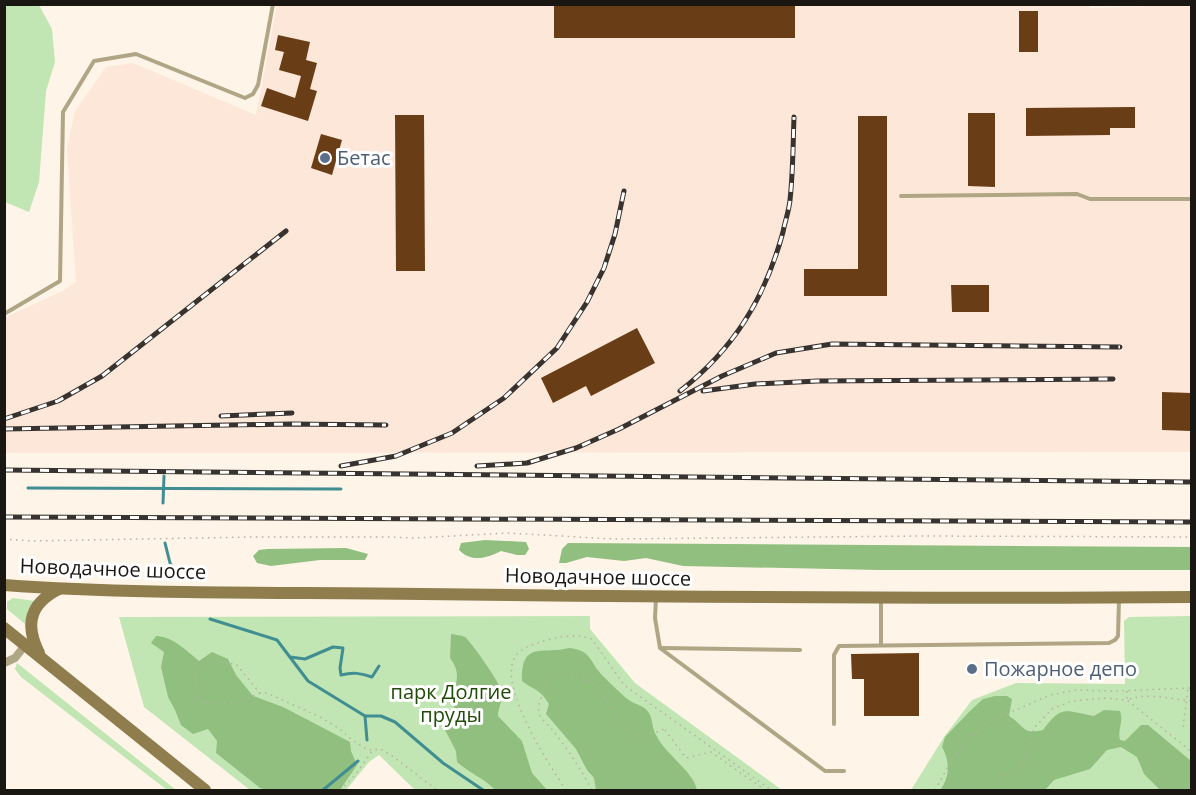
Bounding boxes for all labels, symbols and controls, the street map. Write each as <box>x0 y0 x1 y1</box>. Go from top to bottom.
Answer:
place label: Бетас <box>337 144 391 171</box>
marker: Бетас <box>318 151 332 165</box>
street label: Новодачное шоссе <box>19 552 207 585</box>
street label: Новодачное шоссе <box>505 561 691 592</box>
place label: Пожарное депо <box>984 655 1137 682</box>
marker: Пожарное депо <box>965 662 979 676</box>
park label: парк Долгие пруды <box>390 678 512 728</box>

